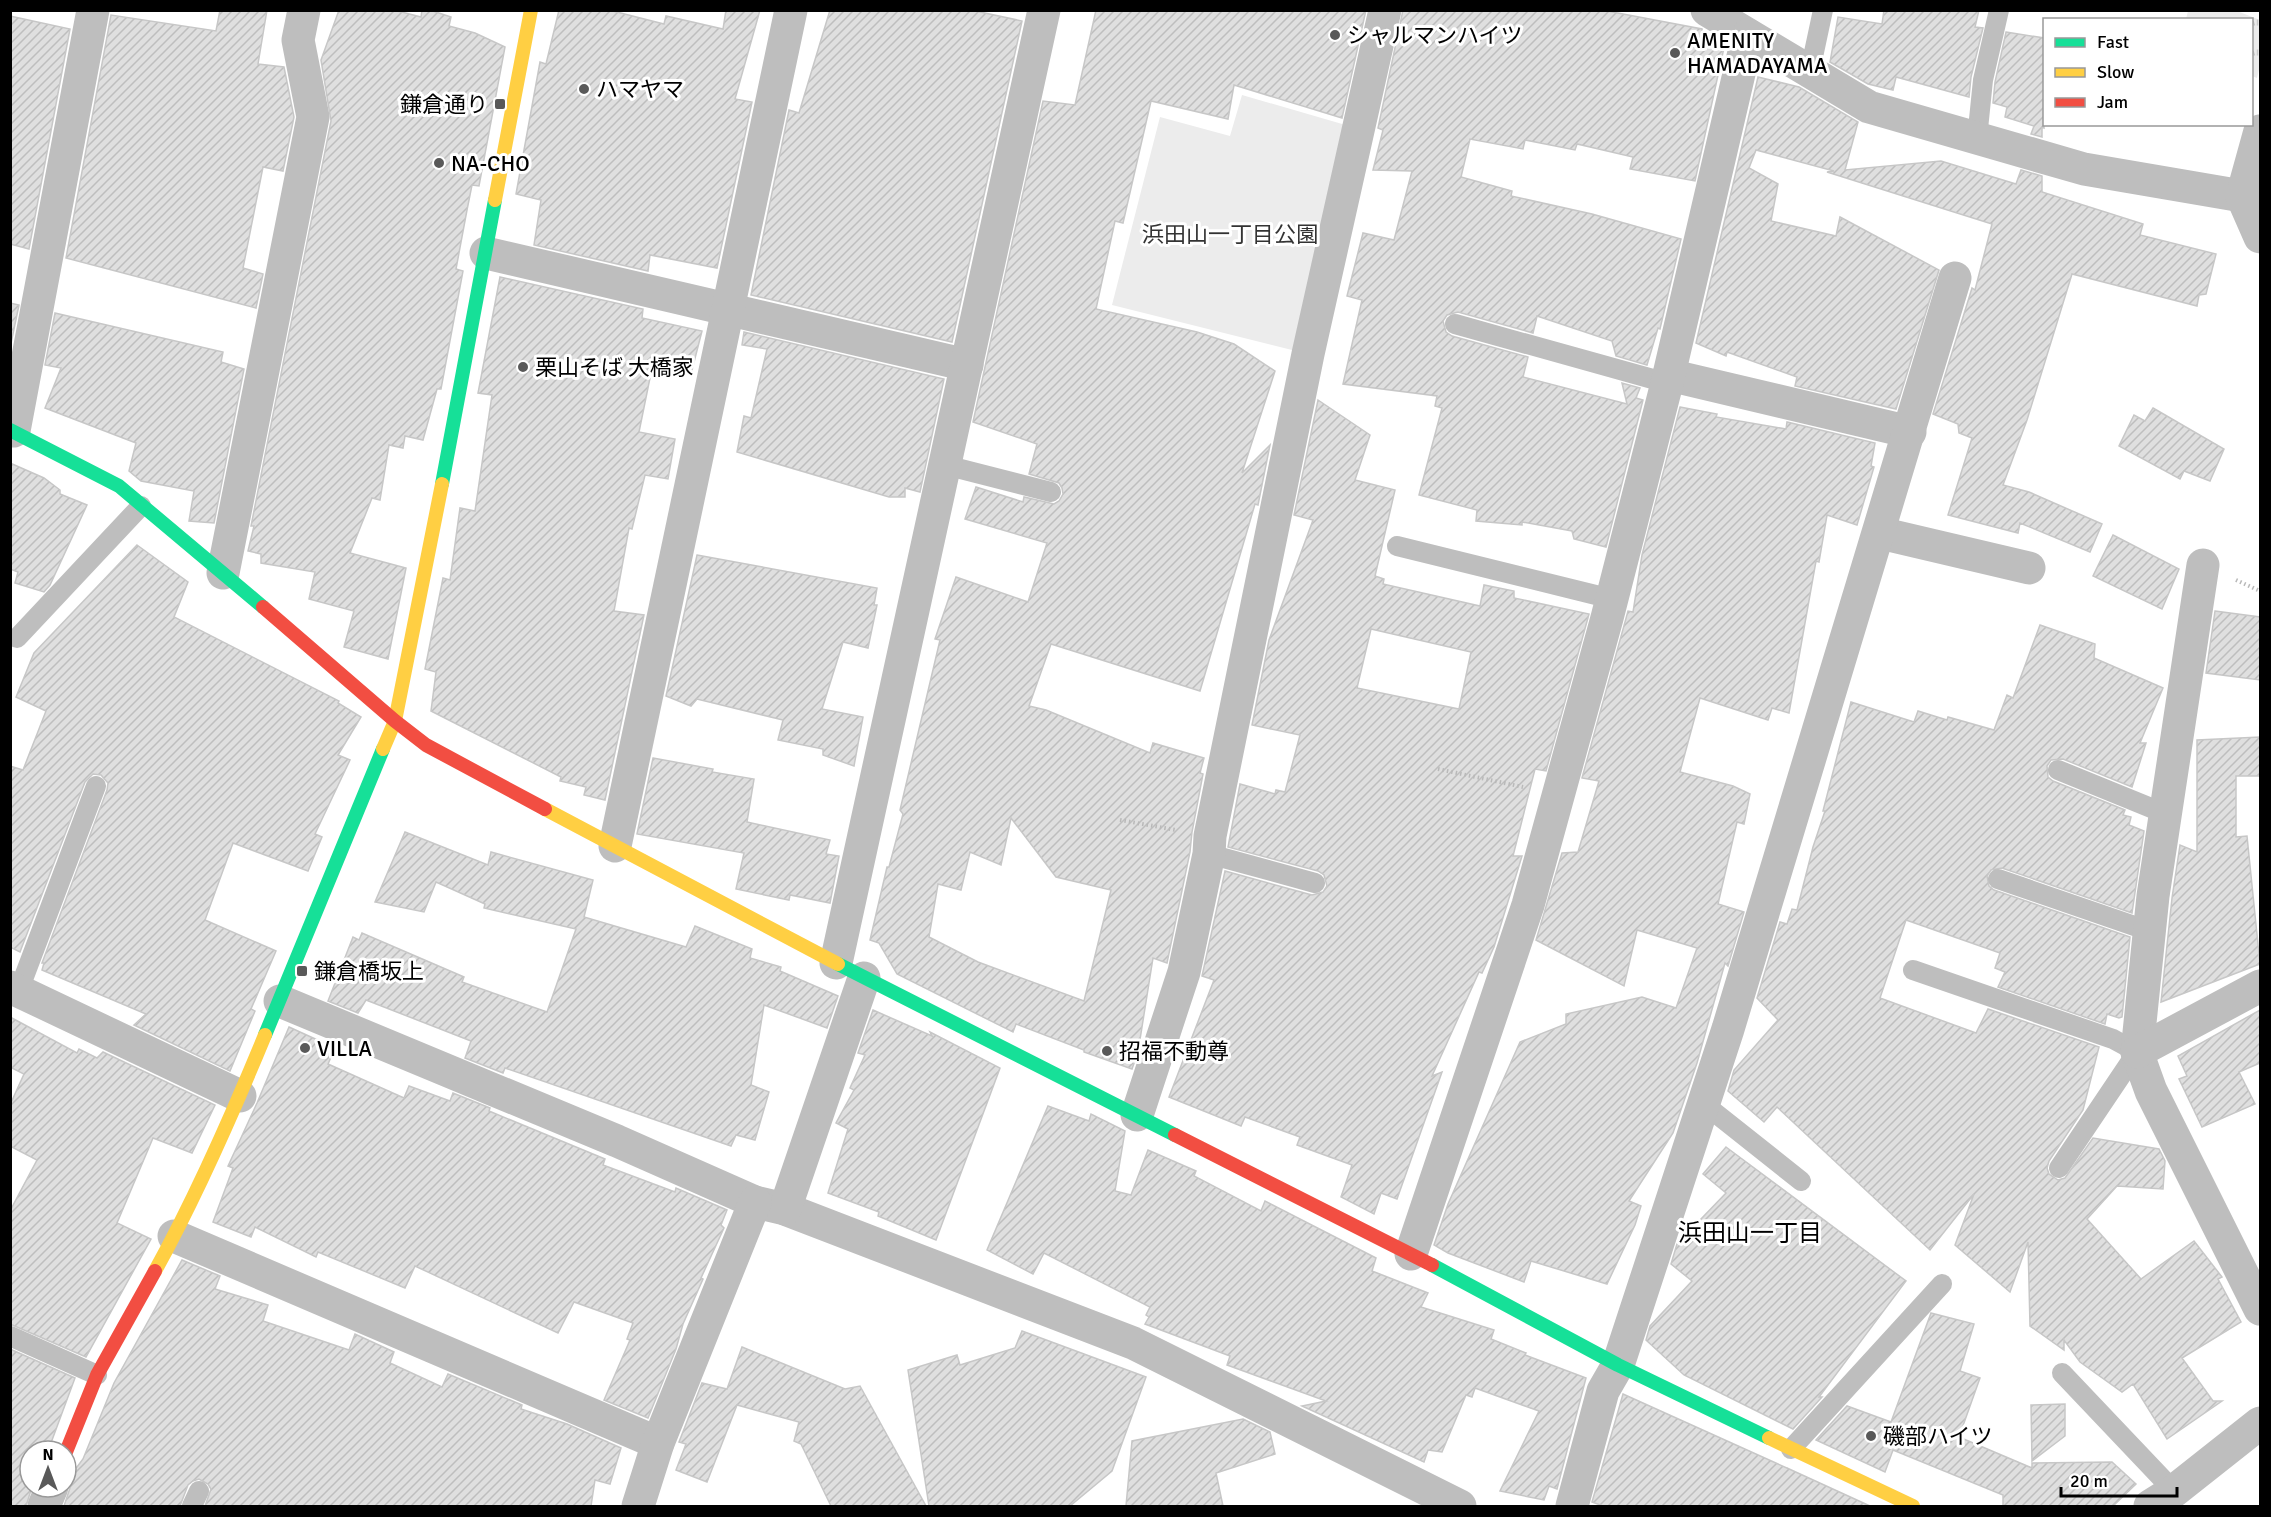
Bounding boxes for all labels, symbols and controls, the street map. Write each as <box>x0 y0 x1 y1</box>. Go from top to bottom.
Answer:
legend <box>2043 18 2253 126</box>
place label: シャルマンハイツ <box>1347 22 1523 49</box>
place label: AMENITY HAMADAYAMA <box>1687 27 1828 79</box>
marker: シャルマンハイツ <box>1328 28 1342 42</box>
text: Fast <box>2097 31 2129 53</box>
marker: AMENITY HAMADAYAMA <box>1668 46 1682 60</box>
text: Slow <box>2097 61 2134 83</box>
place label: ハマヤマ <box>596 76 684 103</box>
marker: ハマヤマ <box>577 82 591 96</box>
place label: 鎌倉通り <box>400 91 488 118</box>
text: Jam <box>2097 91 2128 113</box>
marker: 鎌倉通り <box>493 97 507 111</box>
place label: NA-CHO <box>451 150 530 177</box>
marker: NA-CHO <box>432 156 446 170</box>
park label: 浜田山一丁目公園 <box>1142 221 1318 248</box>
place label: 栗山そば 大橋家 <box>535 354 694 381</box>
marker: 栗山そば 大橋家 <box>516 360 530 374</box>
place label: 鎌倉橋坂上 <box>314 958 424 985</box>
marker: 鎌倉橋坂上 <box>295 964 309 978</box>
place label: VILLA <box>317 1035 373 1062</box>
place label: 招福不動尊 <box>1119 1038 1229 1065</box>
marker: VILLA <box>298 1041 312 1055</box>
marker: 招福不動尊 <box>1100 1044 1114 1058</box>
district label: 浜田山一丁目 <box>1678 1218 1822 1248</box>
place label: 磯部ハイツ <box>1883 1423 1993 1450</box>
marker: 磯部ハイツ <box>1864 1429 1878 1443</box>
north arrow <box>18 1439 78 1499</box>
text: N <box>42 1445 54 1465</box>
scale bar <box>2061 1460 2176 1498</box>
text: 20 m <box>2070 1470 2108 1492</box>

